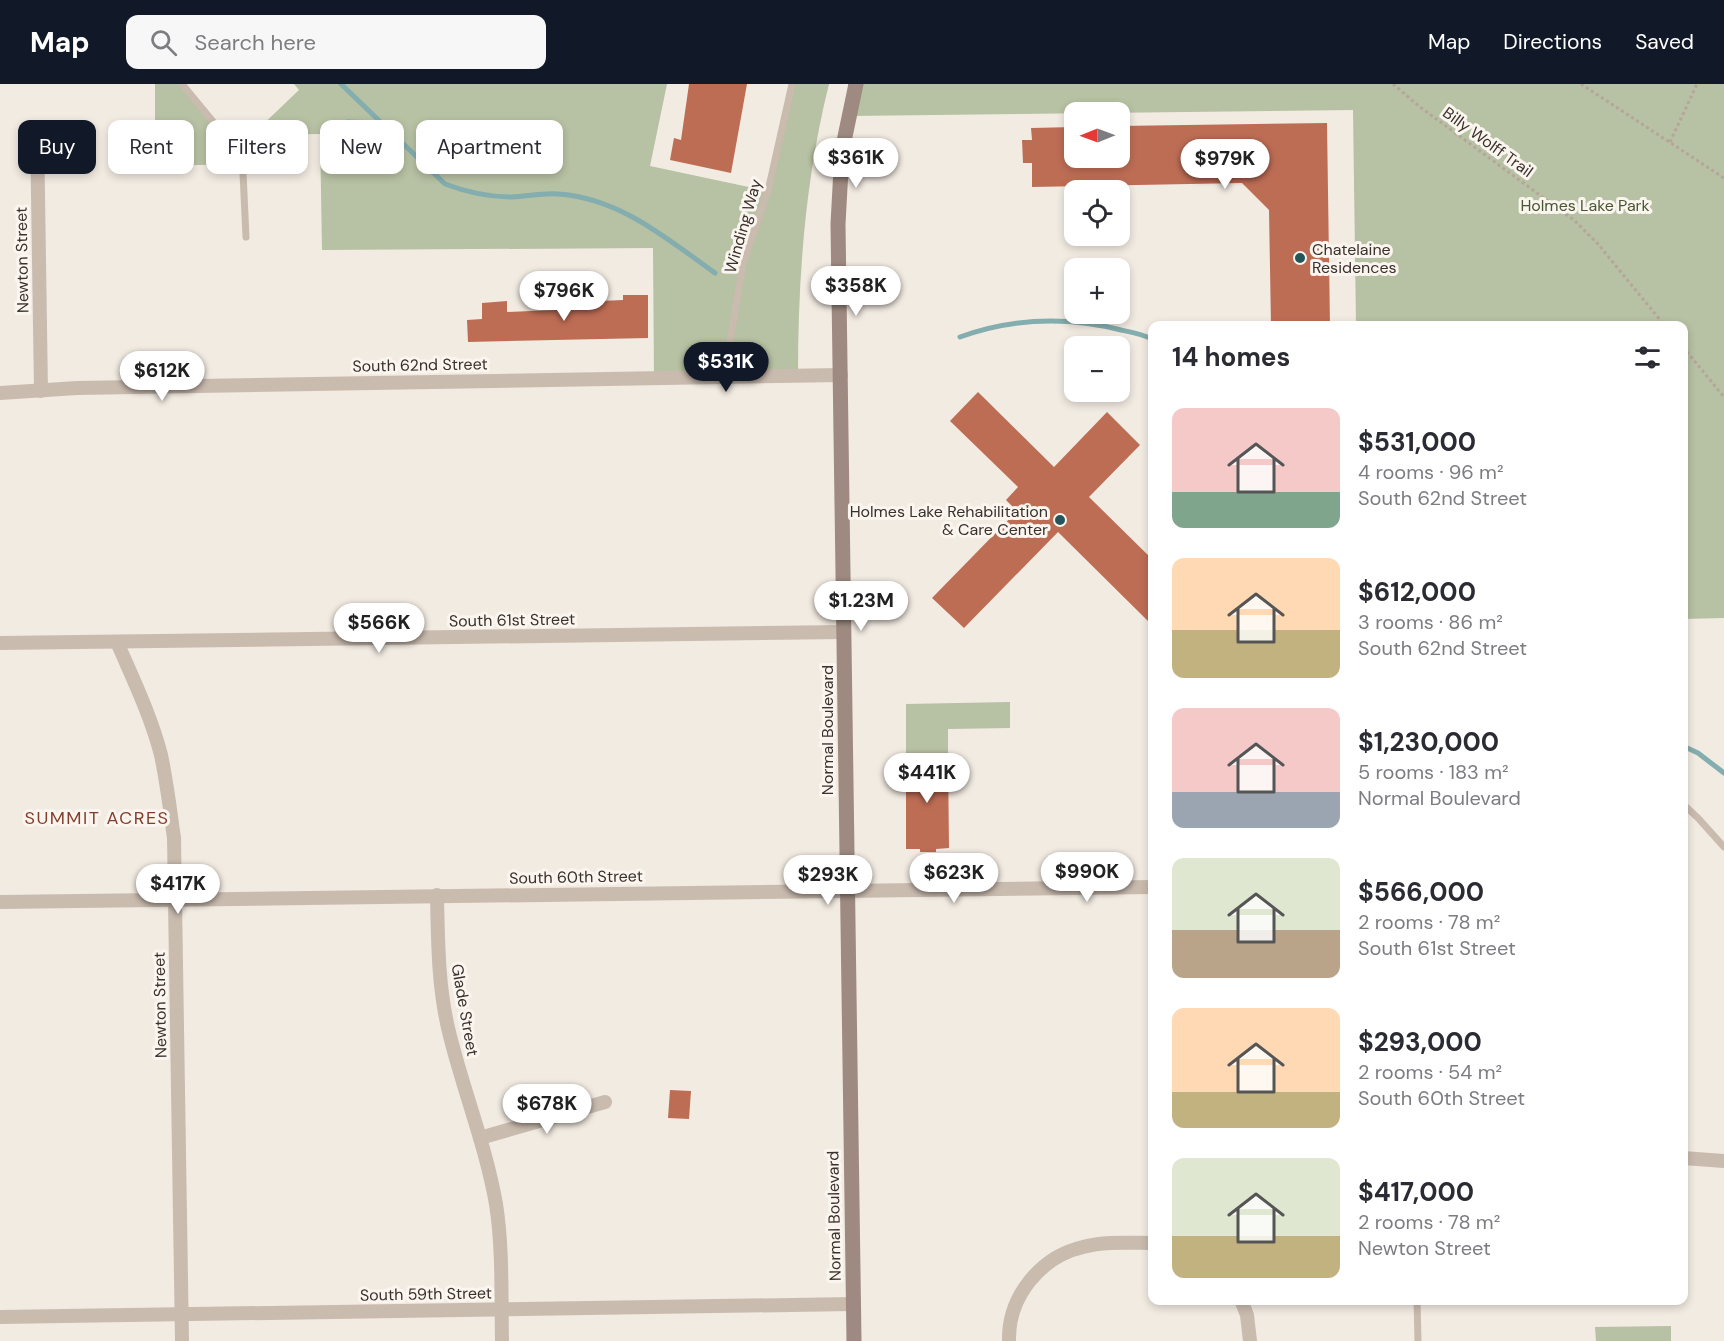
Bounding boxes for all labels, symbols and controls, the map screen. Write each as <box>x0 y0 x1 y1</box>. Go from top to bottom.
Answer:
search box <box>126 15 546 69</box>
text: Map <box>30 24 90 61</box>
icon: search <box>147 26 180 59</box>
text: Search here <box>195 28 316 57</box>
text: Map <box>1428 28 1470 56</box>
text: Directions <box>1503 28 1602 56</box>
text: Saved <box>1635 28 1694 56</box>
north arrow <box>1064 102 1130 168</box>
map controls <box>1064 102 1130 402</box>
street label: Billy Wolff Trail <box>1439 102 1537 182</box>
chip: Buy <box>18 120 96 174</box>
chip: Rent <box>108 120 194 174</box>
chip: Filters <box>206 120 308 174</box>
chip: New <box>320 120 404 174</box>
chip: Apartment <box>416 120 563 174</box>
pin: $361K <box>814 138 898 189</box>
pin: $979K <box>1183 139 1267 190</box>
text: $361K <box>827 144 885 170</box>
text: $979K <box>1195 145 1255 171</box>
street label: Winding Way <box>720 176 766 275</box>
button: locate <box>1064 180 1130 246</box>
park label: Holmes Lake Park <box>1520 195 1650 216</box>
street label: Newton Street <box>11 207 33 313</box>
place label: Chatelaine Residences <box>1312 239 1397 278</box>
marker: Chatelaine Residences <box>1293 251 1307 265</box>
button: + <box>1064 258 1130 324</box>
pin: $358K <box>814 266 898 317</box>
pin: $796K <box>522 271 606 322</box>
text: $358K <box>825 272 887 298</box>
text: $796K <box>533 277 595 303</box>
button: − <box>1064 336 1130 402</box>
text: 14 homes <box>1172 340 1290 374</box>
icon: filters <box>1631 341 1664 374</box>
pin: $531K <box>684 342 768 393</box>
text: $531K <box>698 348 754 374</box>
pin: $612K <box>120 351 204 402</box>
street label: South 62nd Street <box>352 353 488 377</box>
text: $612K <box>134 357 190 383</box>
text: $531,000 <box>1358 425 1476 459</box>
icon: home <box>1220 432 1292 504</box>
text: 4 rooms · 96 m² <box>1358 459 1504 485</box>
text: South 62nd Street <box>1358 485 1527 511</box>
place label: Holmes Lake Rehabilitation & Care Center <box>850 501 1048 540</box>
marker: Holmes Lake Rehabilitation & Care Center <box>1053 513 1067 527</box>
text: $612,000 <box>1358 575 1476 609</box>
pin: $1.23M <box>812 581 910 632</box>
icon: home <box>1220 582 1292 654</box>
text: $1.23M <box>828 587 894 613</box>
pin: $566K <box>337 603 421 654</box>
street label: South 61st Street <box>449 608 575 632</box>
text: $566K <box>348 609 410 635</box>
text: 3 rooms · 86 m² <box>1358 609 1503 635</box>
text: South 62nd Street <box>1358 635 1527 661</box>
street label: Normal Boulevard <box>817 665 838 795</box>
text: $1,230,000 <box>1358 725 1499 759</box>
icon: home <box>1220 732 1292 804</box>
pin: $441K <box>885 753 969 804</box>
text: $441K <box>898 759 956 785</box>
text: 5 rooms · 183 m² <box>1358 759 1509 785</box>
text: Normal Boulevard <box>1358 785 1521 811</box>
district label: SUMMIT ACRES <box>24 806 170 830</box>
pin: $990K <box>1045 852 1129 903</box>
pin: $623K <box>912 853 996 904</box>
pin: $293K <box>786 855 870 906</box>
text: $990K <box>1055 858 1119 884</box>
text: $623K <box>923 859 985 885</box>
text: $293K <box>797 861 859 887</box>
pin: $417K <box>136 864 220 915</box>
street label: South 60th Street <box>509 865 643 889</box>
text: $417K <box>150 870 206 896</box>
text: $566,000 <box>1358 875 1484 909</box>
icon: home <box>1220 882 1292 954</box>
text: 2 rooms · 78 m² <box>1358 909 1500 935</box>
text: South 61st Street <box>1358 935 1516 961</box>
street label: Newton Street <box>149 952 171 1058</box>
street label: Glade Street <box>447 962 483 1058</box>
text: $293,000 <box>1358 1025 1482 1059</box>
icon: home <box>1220 1032 1292 1104</box>
text: 2 rooms · 54 m² <box>1358 1059 1502 1085</box>
pin: $678K <box>505 1084 589 1135</box>
text: South 60th Street <box>1358 1085 1525 1111</box>
text: $678K <box>517 1090 577 1116</box>
street label: Normal Boulevard <box>822 1151 846 1281</box>
text: $417,000 <box>1358 1175 1474 1209</box>
icon: home <box>1220 1182 1292 1254</box>
text: 2 rooms · 78 m² <box>1358 1209 1500 1235</box>
text: Newton Street <box>1358 1235 1491 1261</box>
street label: South 59th Street <box>360 1282 492 1306</box>

